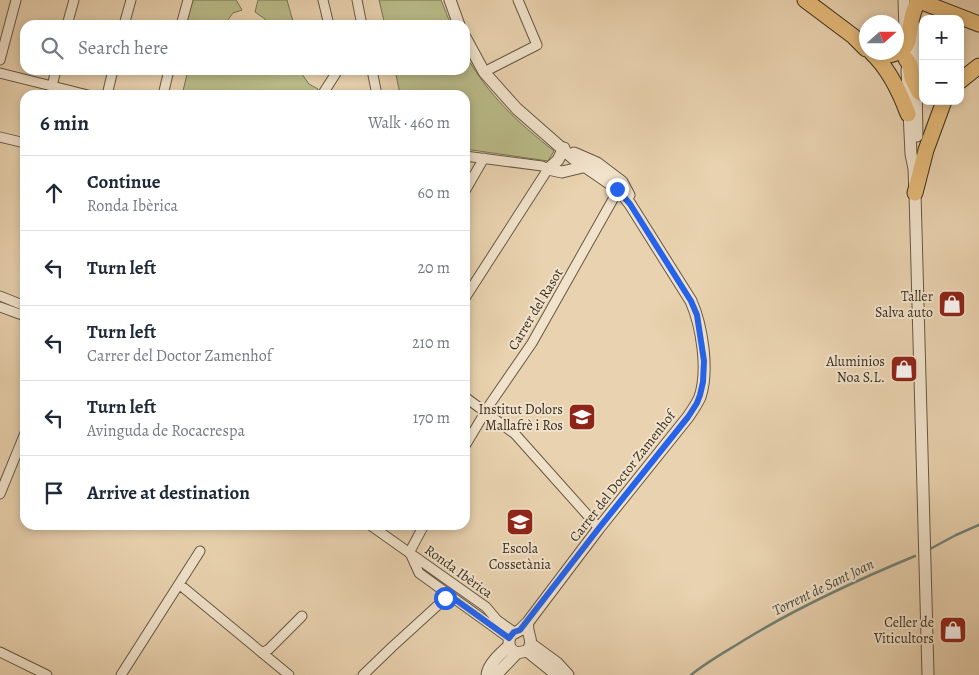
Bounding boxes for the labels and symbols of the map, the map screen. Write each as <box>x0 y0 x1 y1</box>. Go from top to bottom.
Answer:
north arrow <box>859 15 904 60</box>
route end <box>606 178 629 201</box>
street label: Carrer del Rasot <box>504 264 568 354</box>
place label: Taller Salva auto <box>875 287 934 322</box>
shop icon: Taller Salva auto <box>937 289 967 319</box>
place label: Aluminios Noa S.L. <box>825 352 885 387</box>
shop icon: Aluminios Noa S.L. <box>889 354 919 384</box>
place label: Institut Dolors Mallafrè i Ros <box>478 400 563 435</box>
school or university icon: Institut Dolors Mallafrè i Ros <box>567 402 597 432</box>
street label: Carrer del Doctor Zamenhof <box>565 405 681 546</box>
school or university icon: Escola Cossetània <box>505 507 535 537</box>
place label: Escola Cossetània <box>489 539 552 574</box>
street label: Ronda Ibèrica <box>421 540 497 603</box>
water label: Torrent de Sant Joan <box>769 554 877 620</box>
route start <box>434 587 457 610</box>
place label: Celler de Viticultors <box>873 613 934 648</box>
shop icon: Celler de Viticultors <box>938 615 968 645</box>

